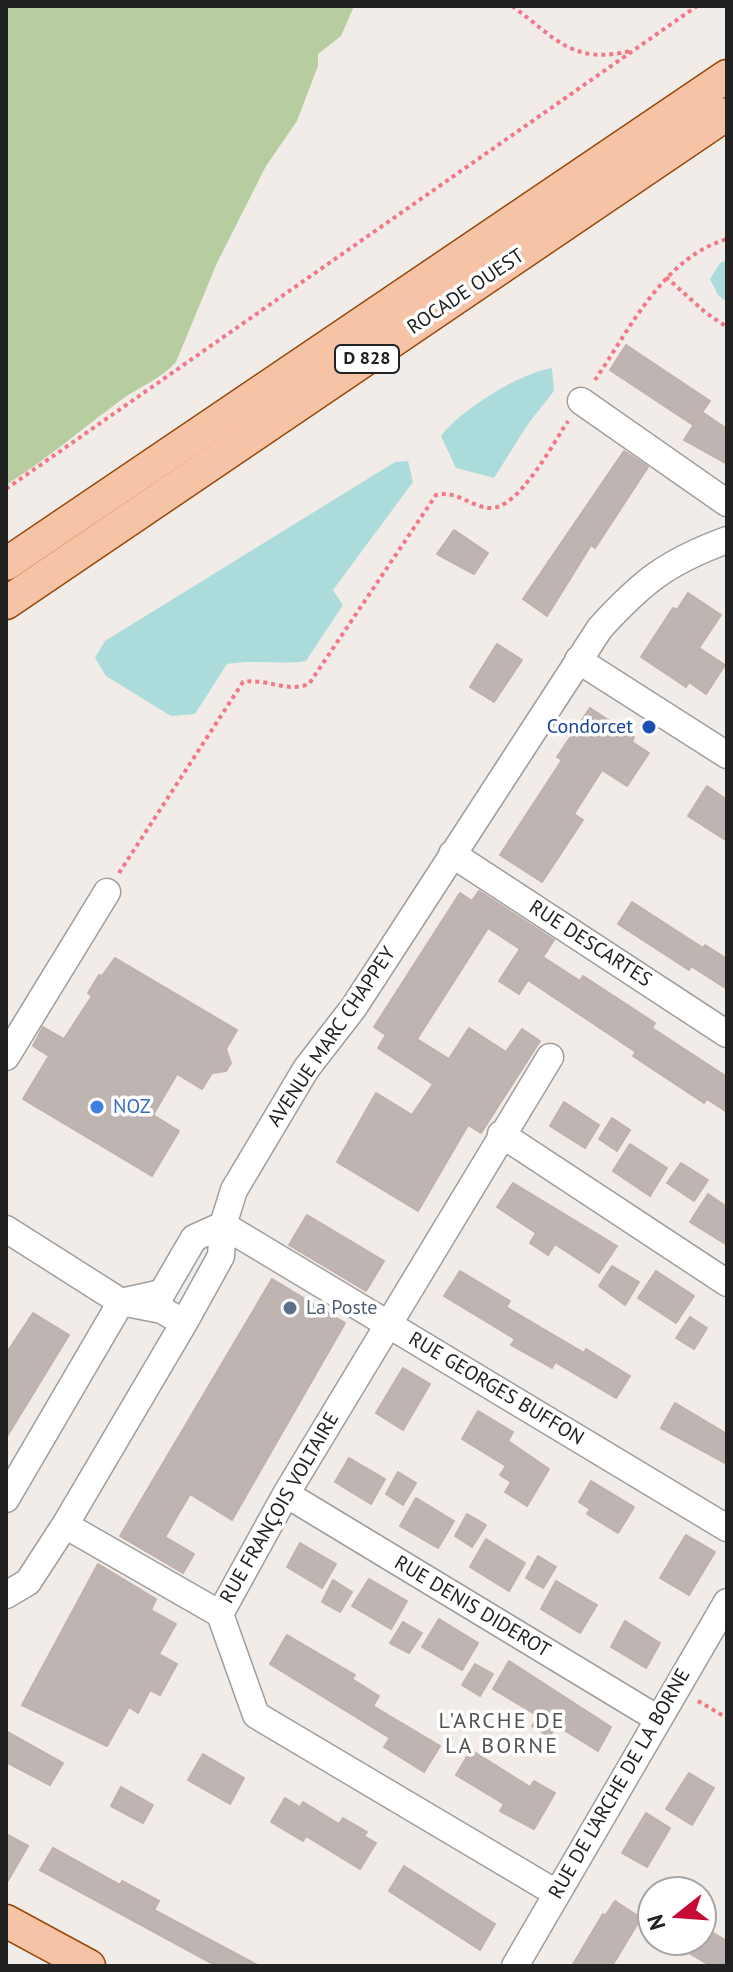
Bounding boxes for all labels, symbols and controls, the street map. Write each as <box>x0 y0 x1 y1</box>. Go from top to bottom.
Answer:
street label: ROCADE OUEST <box>403 244 529 340</box>
road number: D 828 <box>335 345 399 373</box>
place label: Condorcet <box>547 715 633 739</box>
marker: Condorcet <box>640 718 658 736</box>
street label: RUE DESCARTES <box>524 896 656 992</box>
street label: AVENUE MARC CHAPPEY <box>263 943 401 1131</box>
place label: NOZ <box>113 1095 151 1119</box>
marker: NOZ <box>88 1098 106 1116</box>
place label: La Poste <box>306 1296 378 1320</box>
marker: La Poste <box>281 1299 299 1317</box>
street label: RUE GEORGES BUFFON <box>404 1327 588 1451</box>
street label: RUE FRANÇOIS VOLTAIRE <box>215 1408 345 1608</box>
street label: RUE DENIS DIDEROT <box>390 1551 554 1663</box>
street label: RUE DE L'ARCHE DE LA BORNE <box>544 1665 696 1903</box>
district label: L'ARCHE DE LA BORNE <box>439 1709 565 1760</box>
north arrow <box>637 1876 717 1956</box>
text: N <box>640 1911 671 1933</box>

